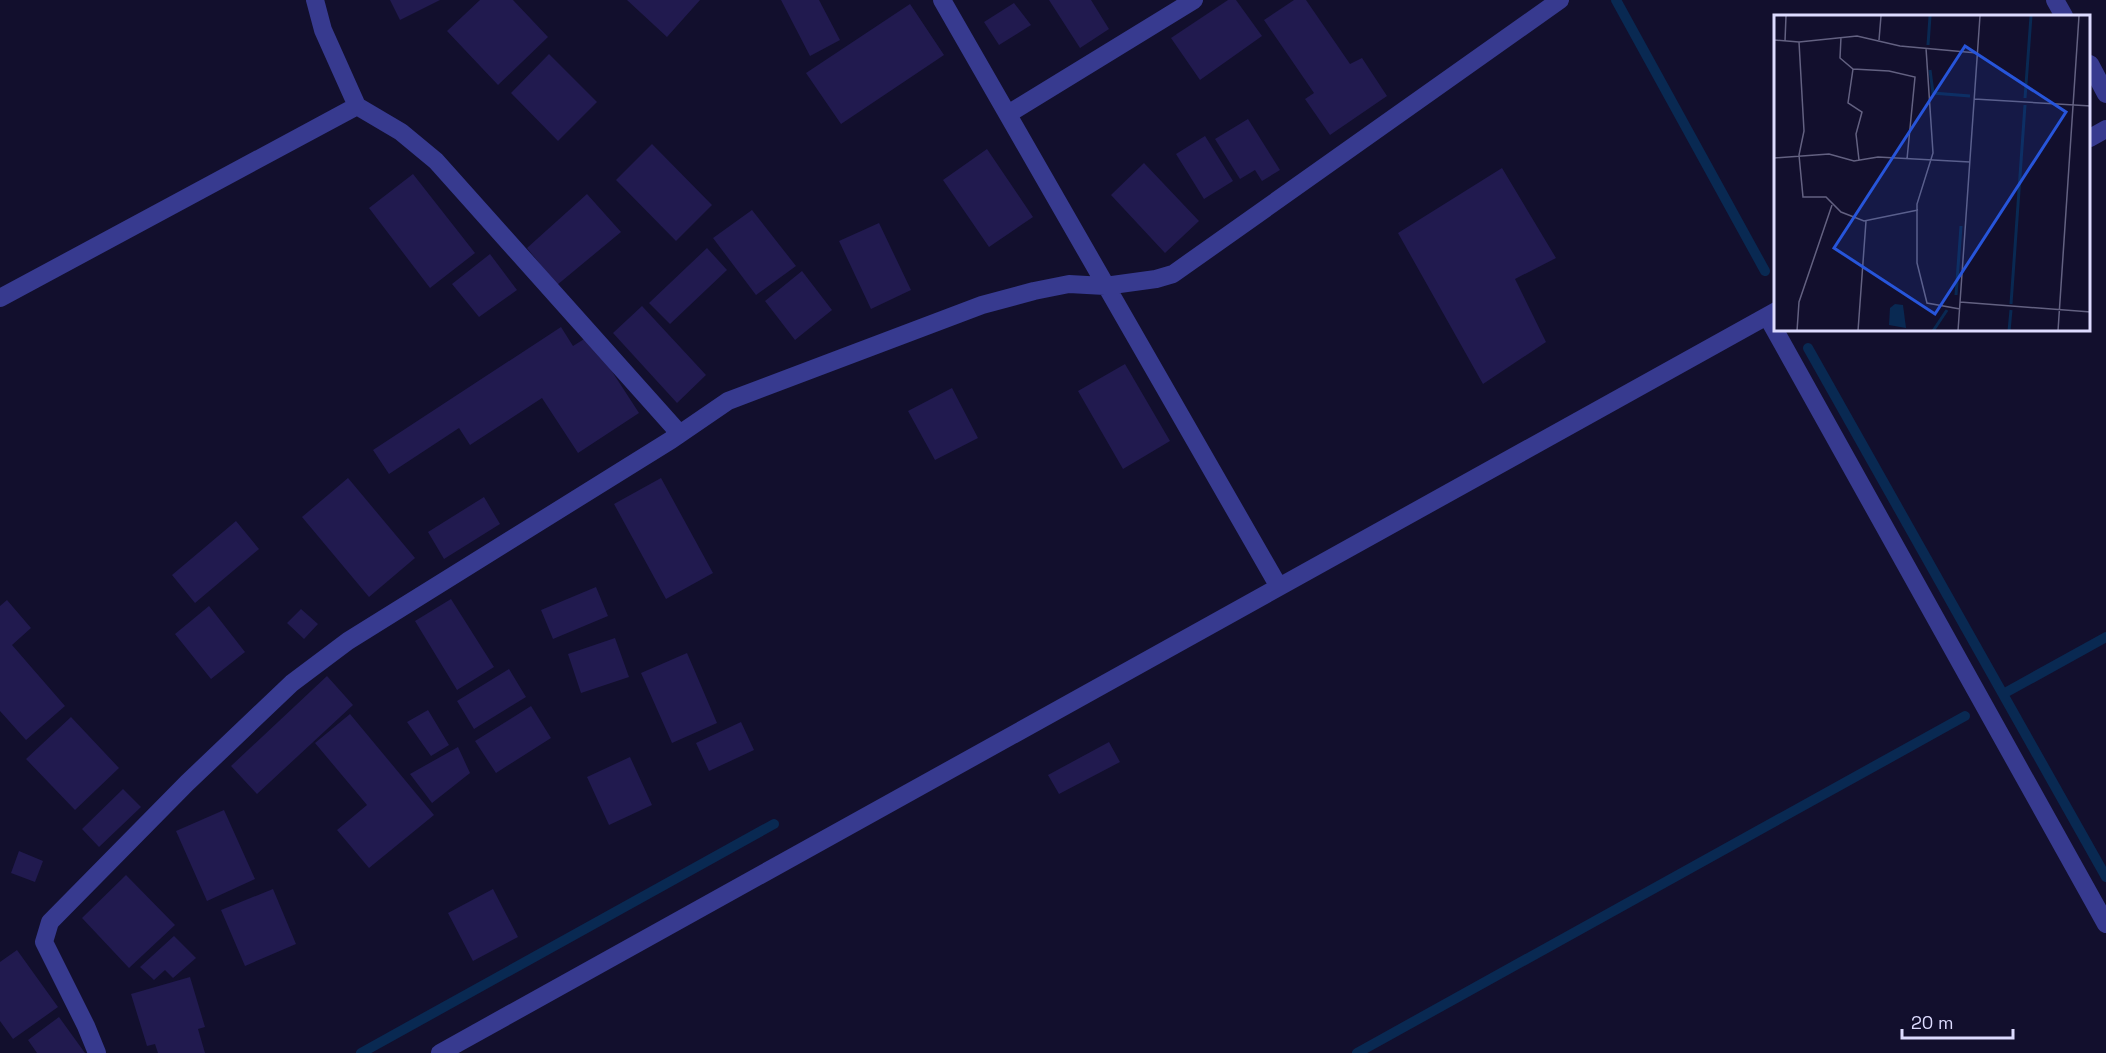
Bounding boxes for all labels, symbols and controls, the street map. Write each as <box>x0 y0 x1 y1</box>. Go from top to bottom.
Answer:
inset map <box>1774 15 2091 332</box>
scale bar <box>1902 1002 2013 1040</box>
text: 20 m <box>1911 1011 1954 1034</box>

